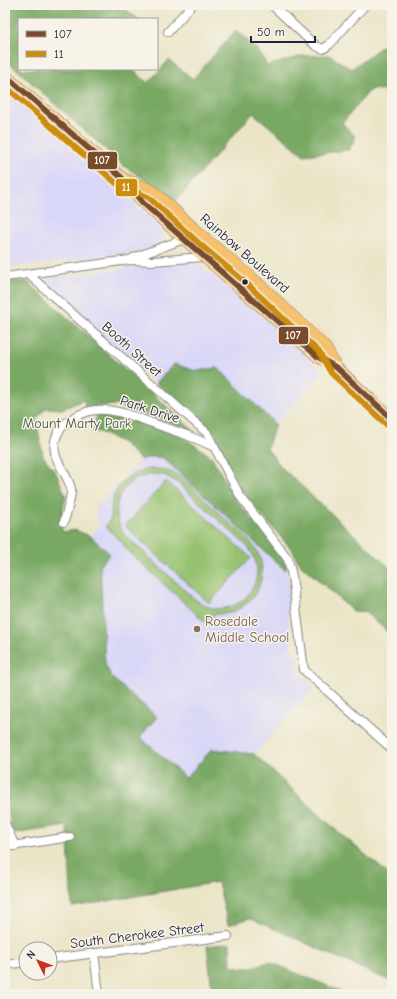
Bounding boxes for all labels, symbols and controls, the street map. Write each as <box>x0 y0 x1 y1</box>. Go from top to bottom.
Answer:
legend <box>18 18 158 70</box>
scale bar <box>251 18 315 44</box>
text: 50 m <box>257 25 285 39</box>
text: 107 <box>54 27 72 41</box>
text: 11 <box>54 47 64 61</box>
line badge: 107 <box>87 151 118 170</box>
text: 107 <box>94 154 110 167</box>
line badge: 11 <box>115 178 138 197</box>
text: 11 <box>122 181 130 194</box>
street label: Rainbow Boulevard <box>197 210 293 297</box>
unlabelled marker <box>240 277 250 287</box>
street label: Booth Street <box>98 318 166 381</box>
line badge: 107 <box>278 326 309 345</box>
text: 107 <box>285 329 301 342</box>
street label: Park Drive <box>118 392 182 427</box>
park label: Mount Marty Park <box>23 415 132 432</box>
place label: Rosedale Middle School <box>205 613 289 646</box>
marker: Rosedale Middle School <box>192 624 202 634</box>
street label: South Cherokee Street <box>69 919 206 952</box>
north arrow <box>18 941 58 981</box>
text: N <box>24 948 38 962</box>

